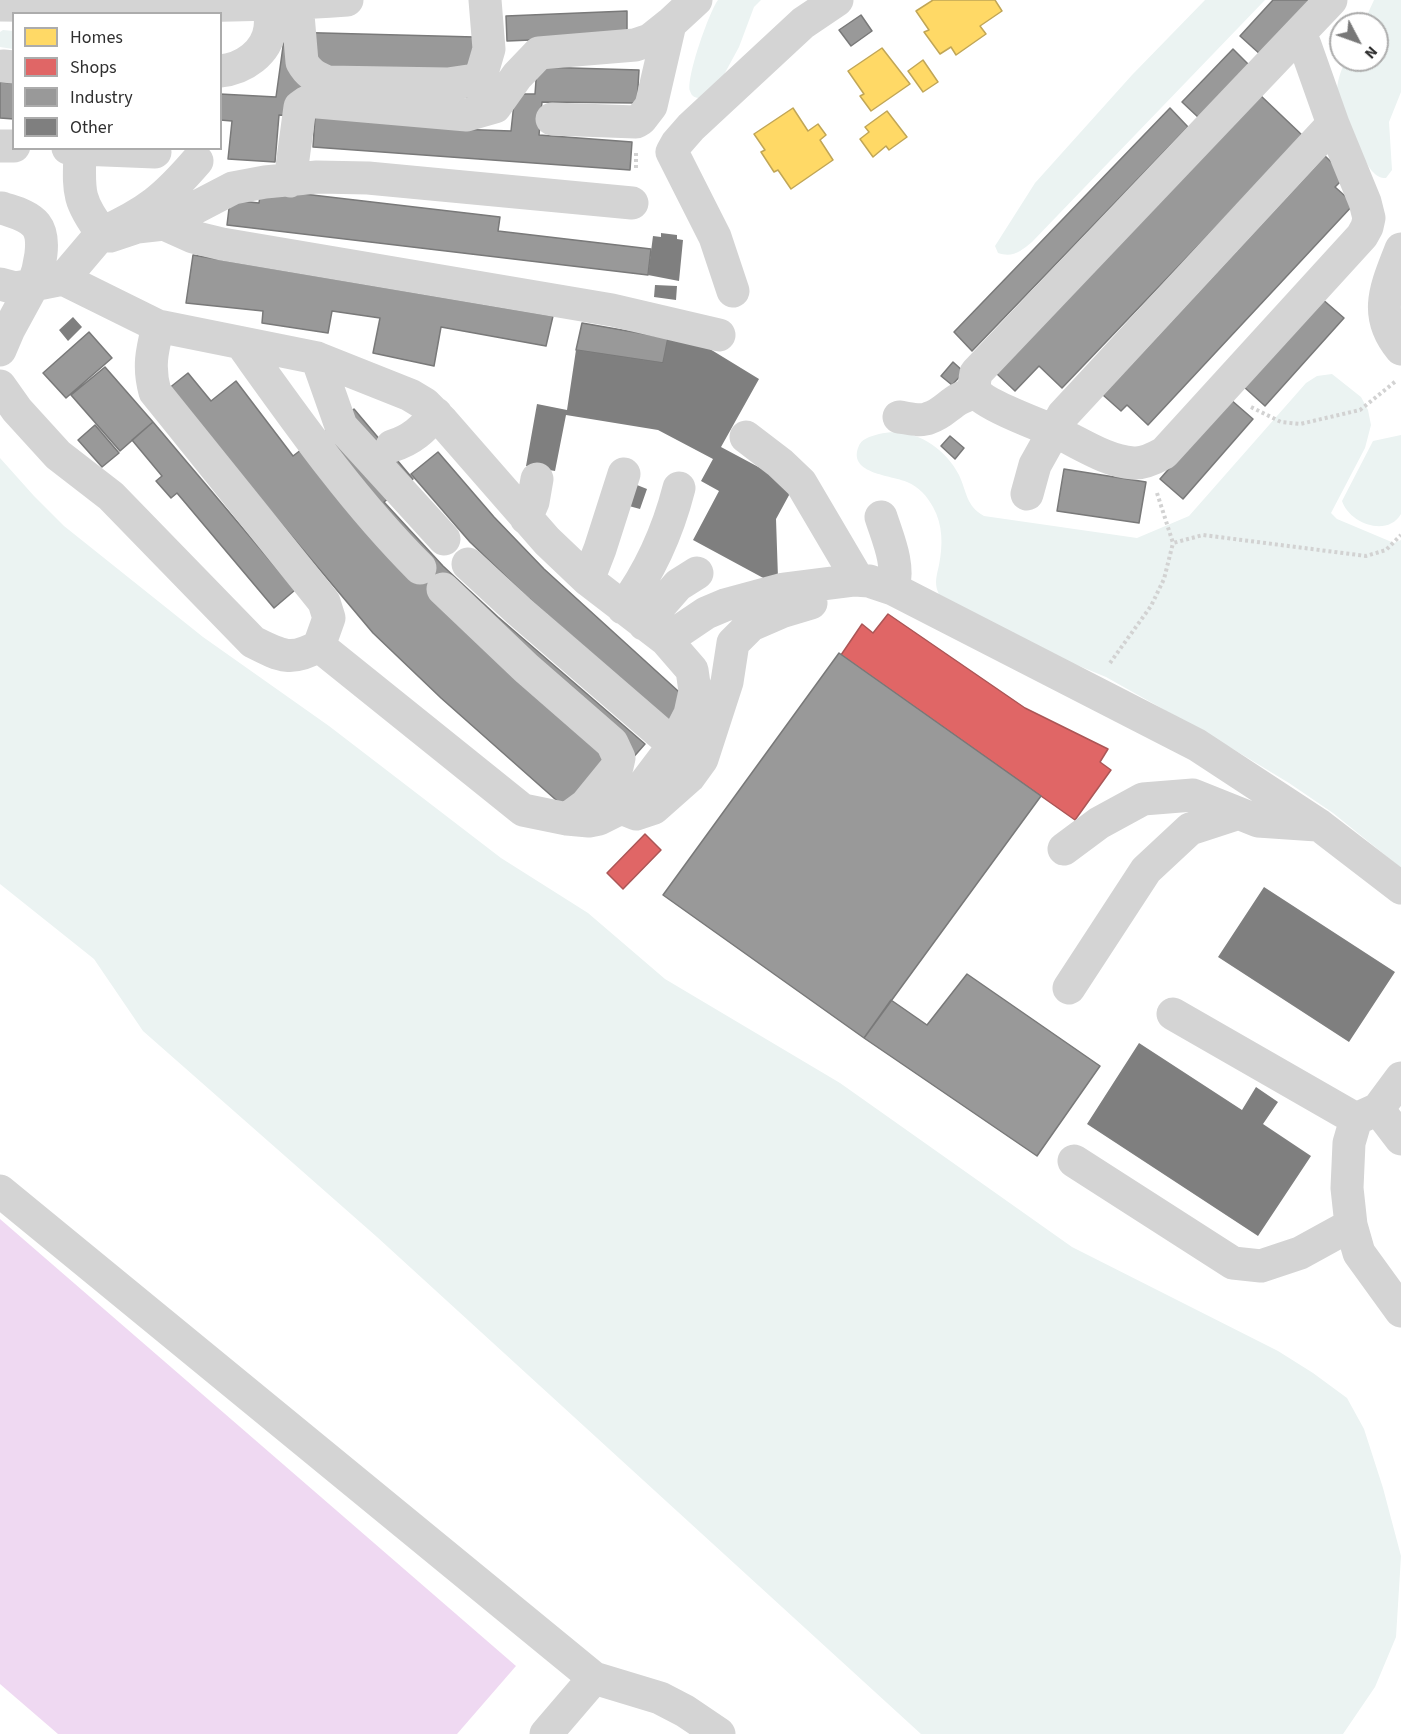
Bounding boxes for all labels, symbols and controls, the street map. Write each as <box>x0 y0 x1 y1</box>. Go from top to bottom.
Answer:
legend <box>12 12 222 150</box>
north arrow <box>1329 12 1389 72</box>
text: Homes <box>70 25 123 50</box>
text: N <box>1359 41 1383 64</box>
text: Shops <box>70 55 117 80</box>
text: Industry <box>70 85 133 110</box>
text: Other <box>70 115 113 140</box>

